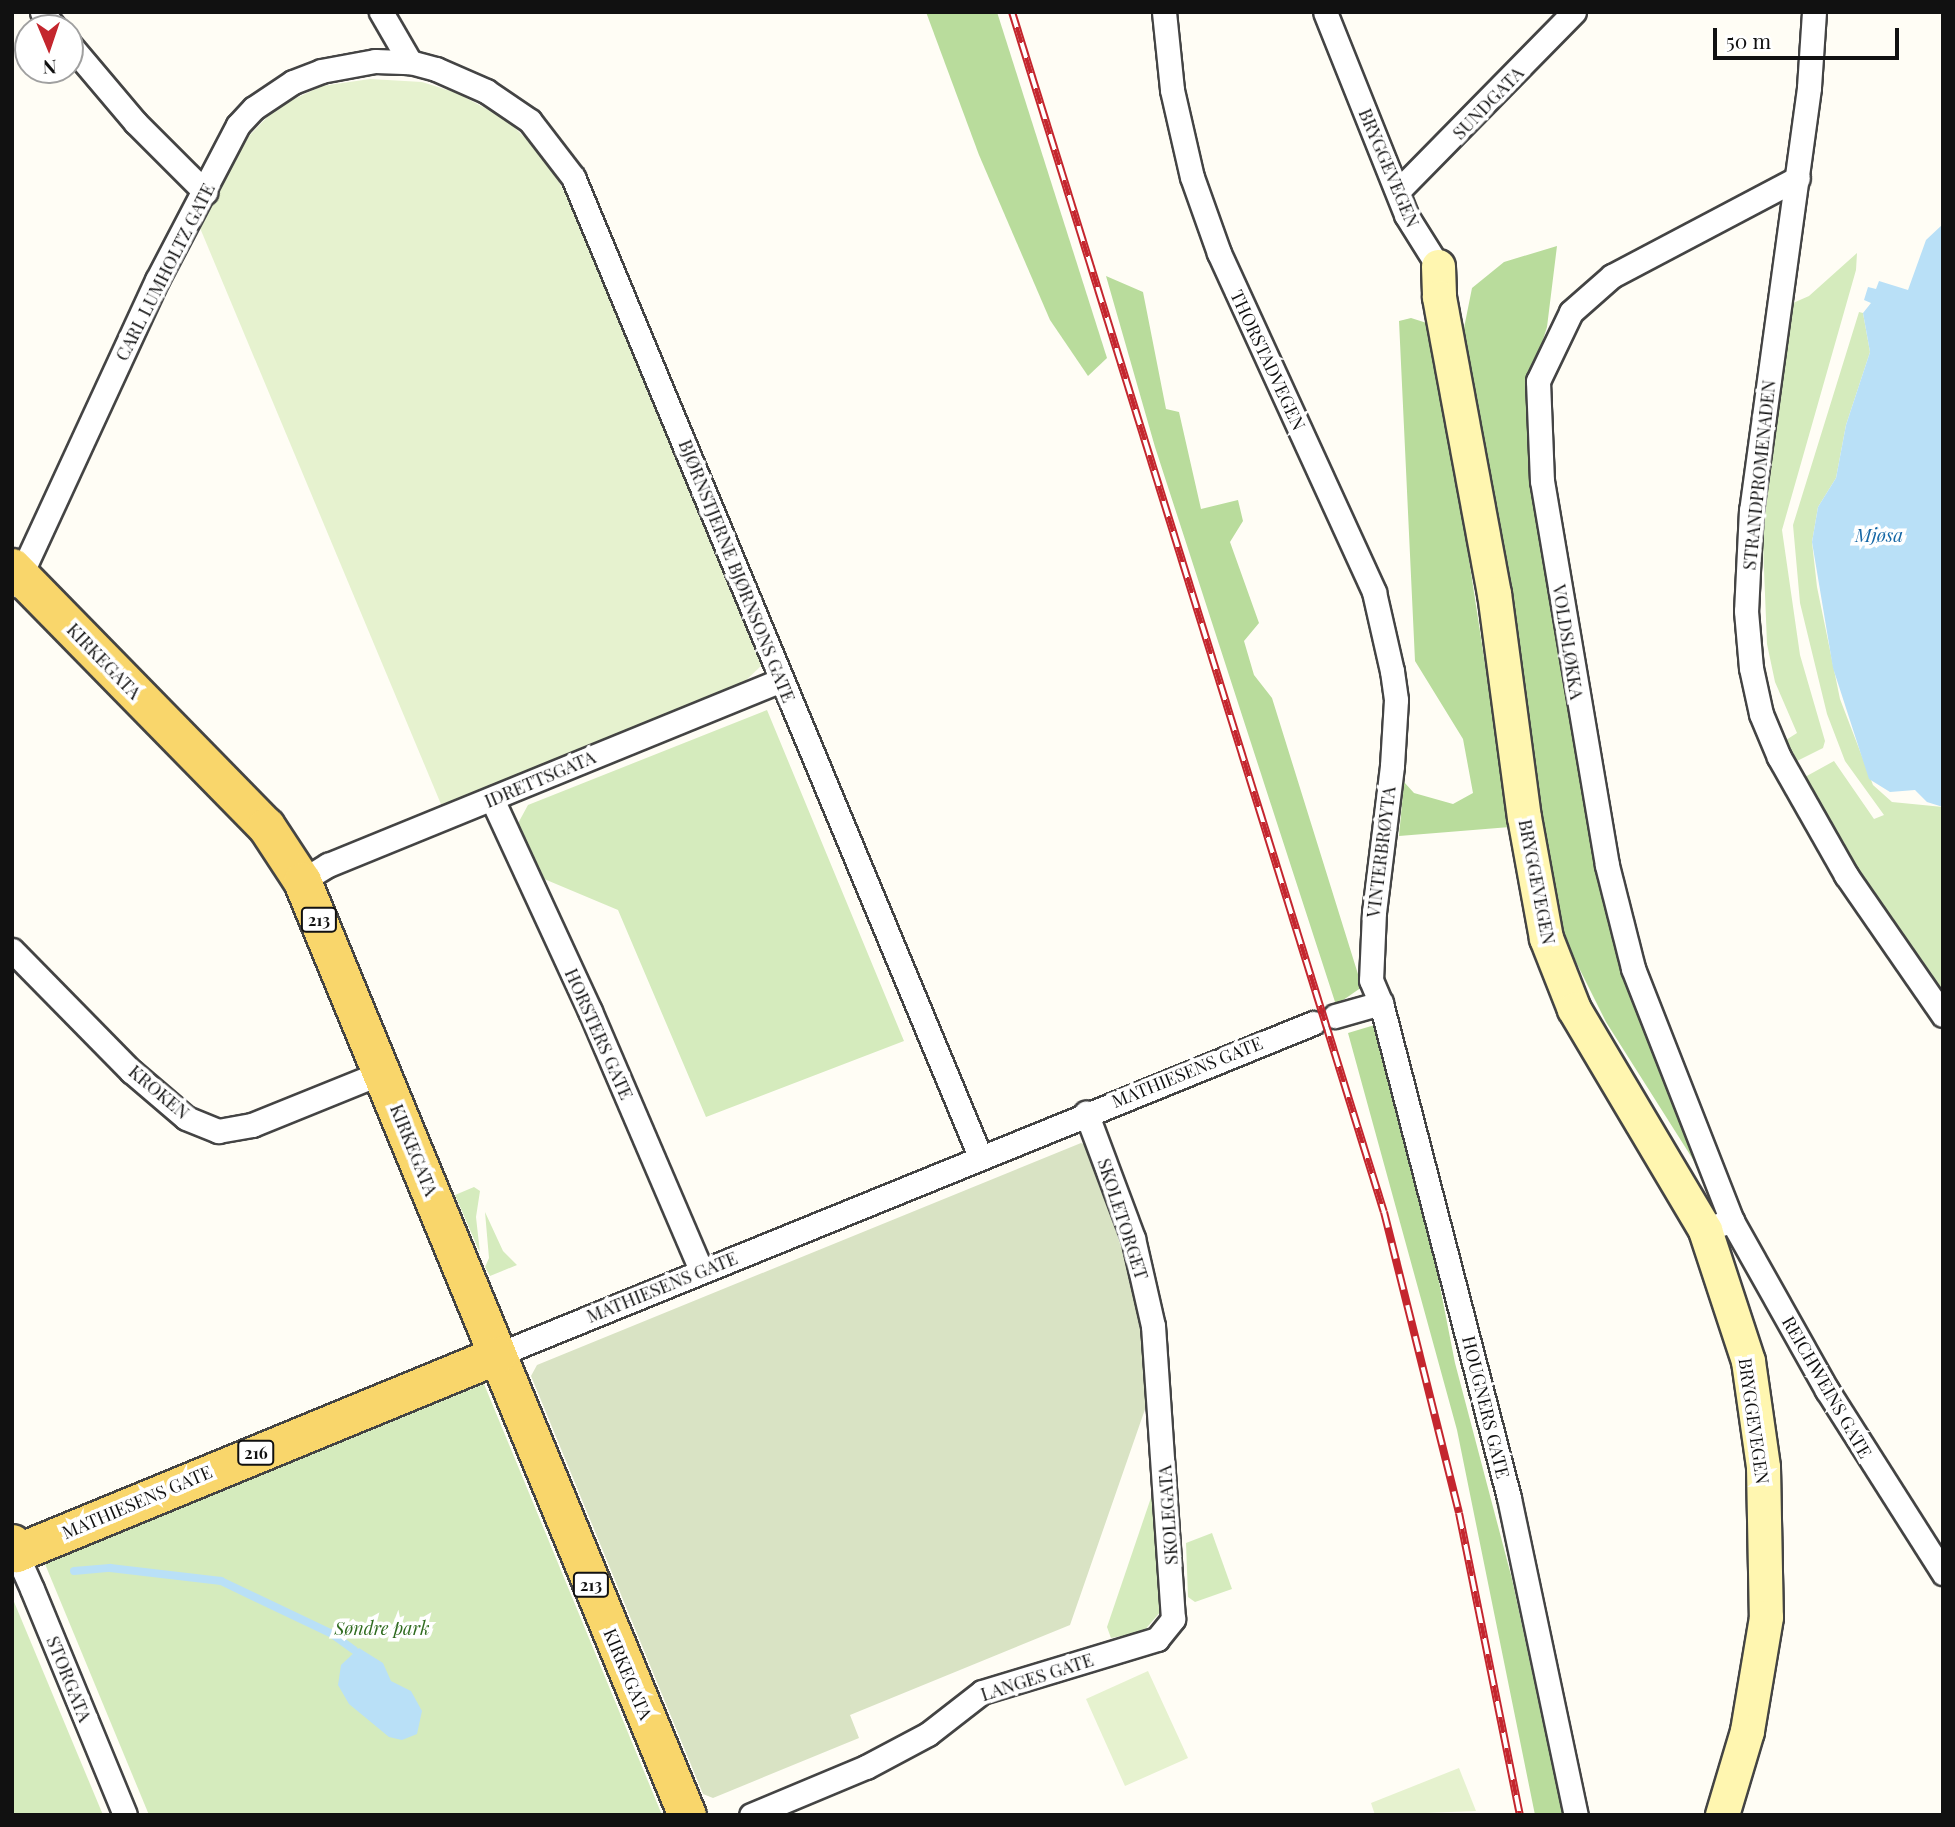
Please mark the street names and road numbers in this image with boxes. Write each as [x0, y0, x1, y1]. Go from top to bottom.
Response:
street label: SUNDGATA [1448, 62, 1528, 144]
street label: BRYGGEVEGEN [1354, 105, 1424, 231]
street label: CARL LUMHOLTZ GATE [111, 180, 219, 364]
street label: THORSTADVEGEN [1226, 287, 1310, 433]
street label: STRANDPROMENADEN [1738, 379, 1780, 571]
street label: BJØRNSTJERNE BJØRNSONS GATE [674, 437, 800, 705]
street label: VOLDSLØKKA [1548, 583, 1588, 701]
street label: KIRKEGATA [63, 619, 145, 703]
street label: IDRETTSGATA [481, 746, 599, 812]
street label: VINTERBRØYTA [1362, 785, 1400, 919]
street label: BRYGGEVEGEN [1514, 818, 1560, 946]
road number: 213 [300, 908, 338, 932]
street label: HORSTERS GATE [560, 965, 638, 1103]
street label: MATHIESENS GATE [1108, 1032, 1266, 1112]
street label: KROKEN [124, 1061, 194, 1123]
street label: KIRKEGATA [386, 1101, 442, 1199]
street label: SKOLETORGET [1093, 1156, 1153, 1282]
street label: MATHIESENS GATE [583, 1247, 741, 1327]
street label: REICHWEINS GATE [1778, 1312, 1876, 1462]
street label: HOUGNERS GATE [1458, 1333, 1514, 1481]
street label: BRYGGEVEGEN [1734, 1357, 1774, 1485]
road number: 216 [237, 1441, 275, 1466]
street label: MATHIESENS GATE [59, 1461, 215, 1543]
street label: SKOLEGATA [1154, 1464, 1182, 1566]
road number: 213 [572, 1572, 610, 1597]
street label: KIRKEGATA [599, 1625, 657, 1723]
street label: STORGATA [42, 1633, 96, 1725]
street label: LANGES GATE [978, 1649, 1096, 1705]

